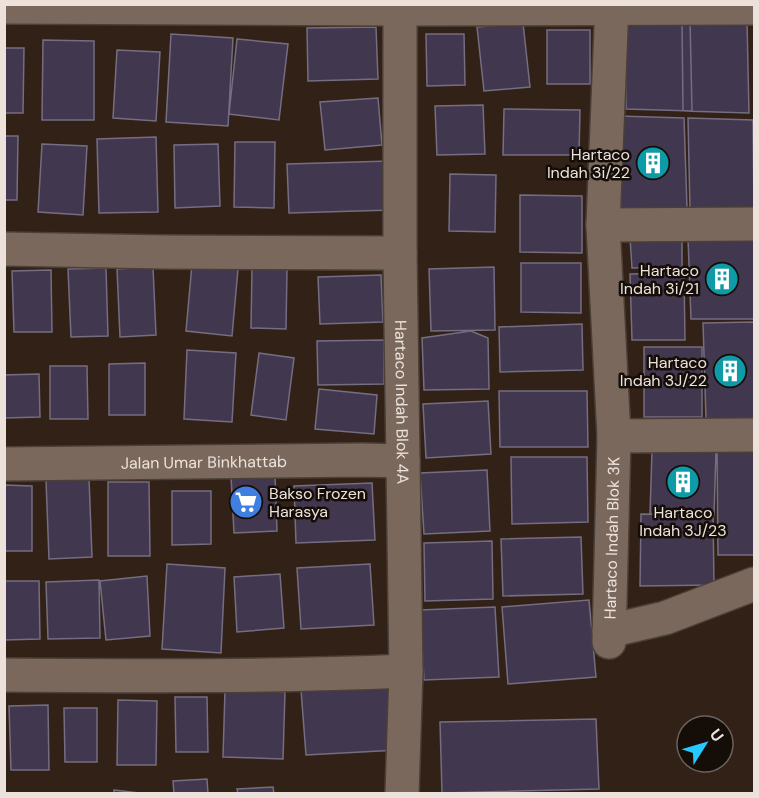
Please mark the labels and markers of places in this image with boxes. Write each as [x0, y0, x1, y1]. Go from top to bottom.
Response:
place label: Hartaco Indah 3i/22 [547, 144, 630, 183]
building icon: Hartaco Indah 3i/22 [635, 145, 671, 181]
place label: Hartaco Indah 3i/21 [620, 260, 699, 299]
building icon: Hartaco Indah 3i/21 [704, 261, 740, 297]
place label: Hartaco Indah 3J/22 [620, 352, 707, 391]
building icon: Hartaco Indah 3J/22 [712, 353, 748, 389]
building icon: Hartaco Indah 3J/23 [665, 464, 701, 500]
place label: Bakso Frozen Harasya [269, 483, 366, 522]
supermarket icon: Bakso Frozen Harasya [228, 484, 264, 520]
place label: Hartaco Indah 3J/23 [639, 502, 727, 541]

